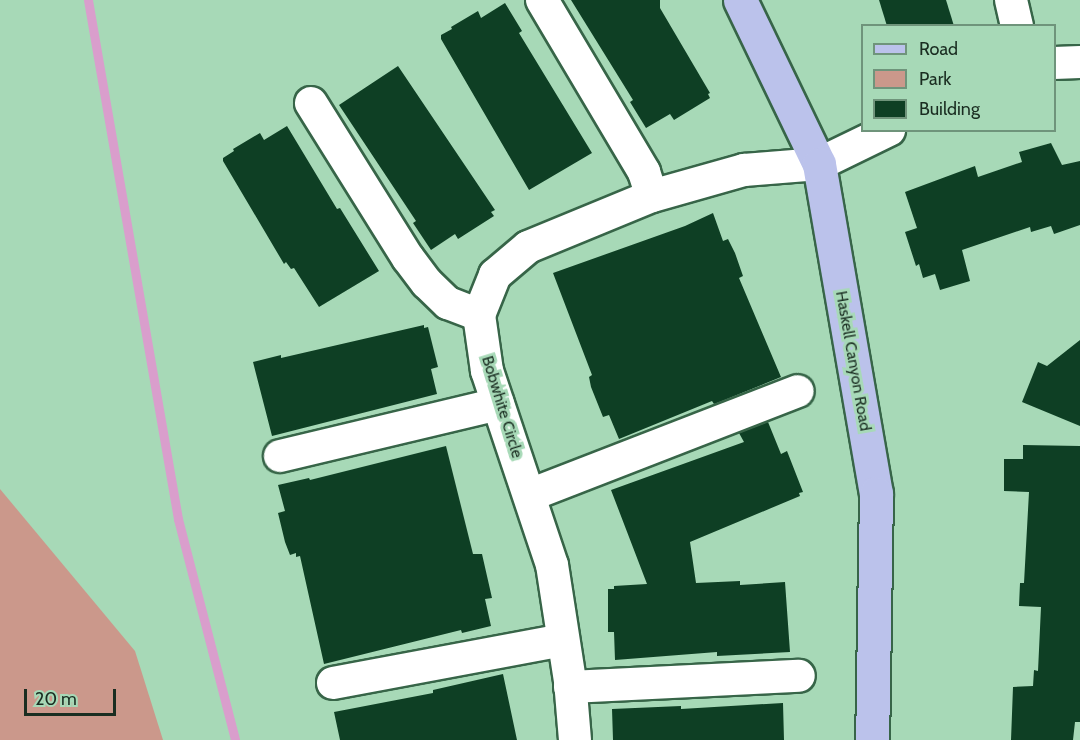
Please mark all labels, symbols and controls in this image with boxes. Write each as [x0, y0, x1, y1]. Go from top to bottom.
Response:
legend [861, 24, 1056, 132]
text: Road [919, 38, 958, 60]
text: Park [919, 68, 951, 90]
text: Building [919, 98, 980, 120]
street label: Haskell Canyon Road [831, 289, 875, 433]
street label: Bobwhite Circle [477, 354, 527, 460]
scale bar [27, 677, 118, 715]
text: 20 m [35, 688, 77, 710]

